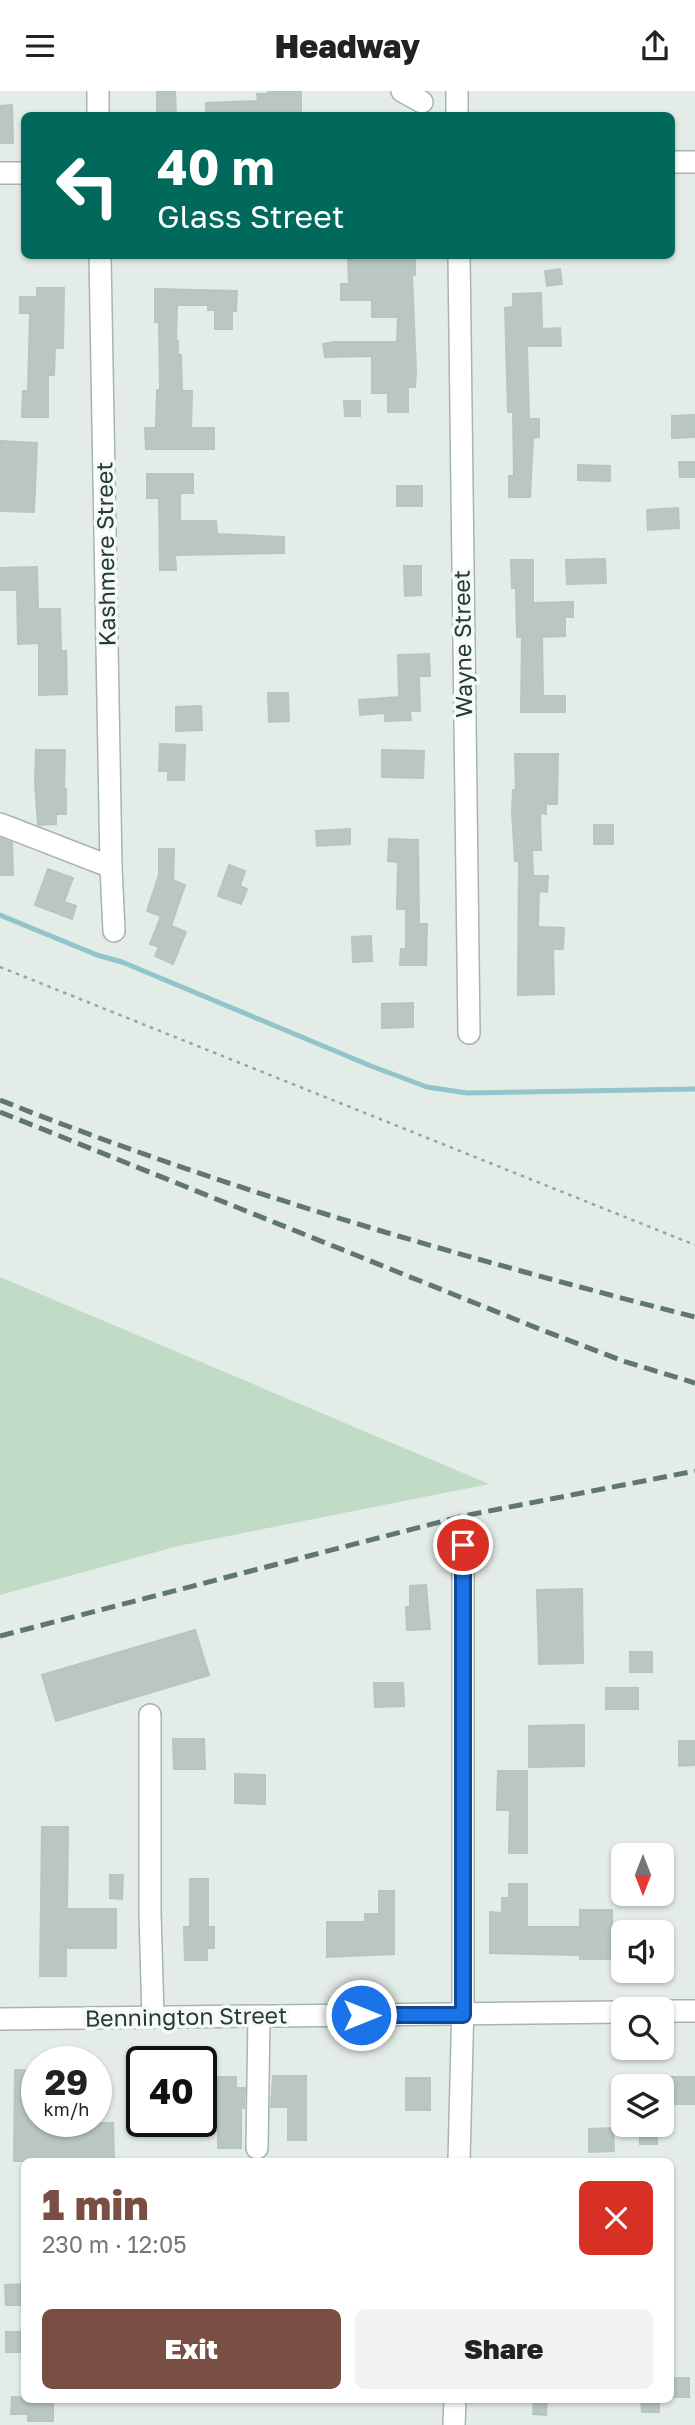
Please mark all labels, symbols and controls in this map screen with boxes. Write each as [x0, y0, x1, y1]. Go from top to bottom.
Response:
icon: menu [21, 27, 59, 65]
text: Headway [275, 27, 420, 65]
icon: share [636, 27, 674, 65]
text: 40 m [157, 137, 275, 196]
icon: left [42, 140, 133, 231]
text: Glass Street [157, 197, 345, 235]
street label: Kashmere Street [89, 461, 121, 647]
street label: Wayne Street [447, 570, 477, 718]
pin [433, 1515, 493, 1575]
icon: arrive [444, 1526, 482, 1564]
north arrow [611, 1843, 674, 1906]
map controls [611, 1843, 674, 2137]
button: sound [611, 1920, 674, 1983]
position arrow [324, 1978, 398, 2052]
button: search [611, 1997, 674, 2060]
street label: Bennington Street [85, 2000, 287, 2032]
speed limit sign: 40 [126, 2046, 217, 2137]
text: 29 [45, 2061, 88, 2103]
button: layers [611, 2074, 674, 2137]
text: km/h [44, 2098, 89, 2120]
text: 1 min [42, 2179, 149, 2229]
button: close [579, 2181, 653, 2255]
text: 230 m · 12:05 [42, 2230, 187, 2258]
button: Exit [42, 2309, 341, 2389]
button: Share [355, 2309, 653, 2389]

